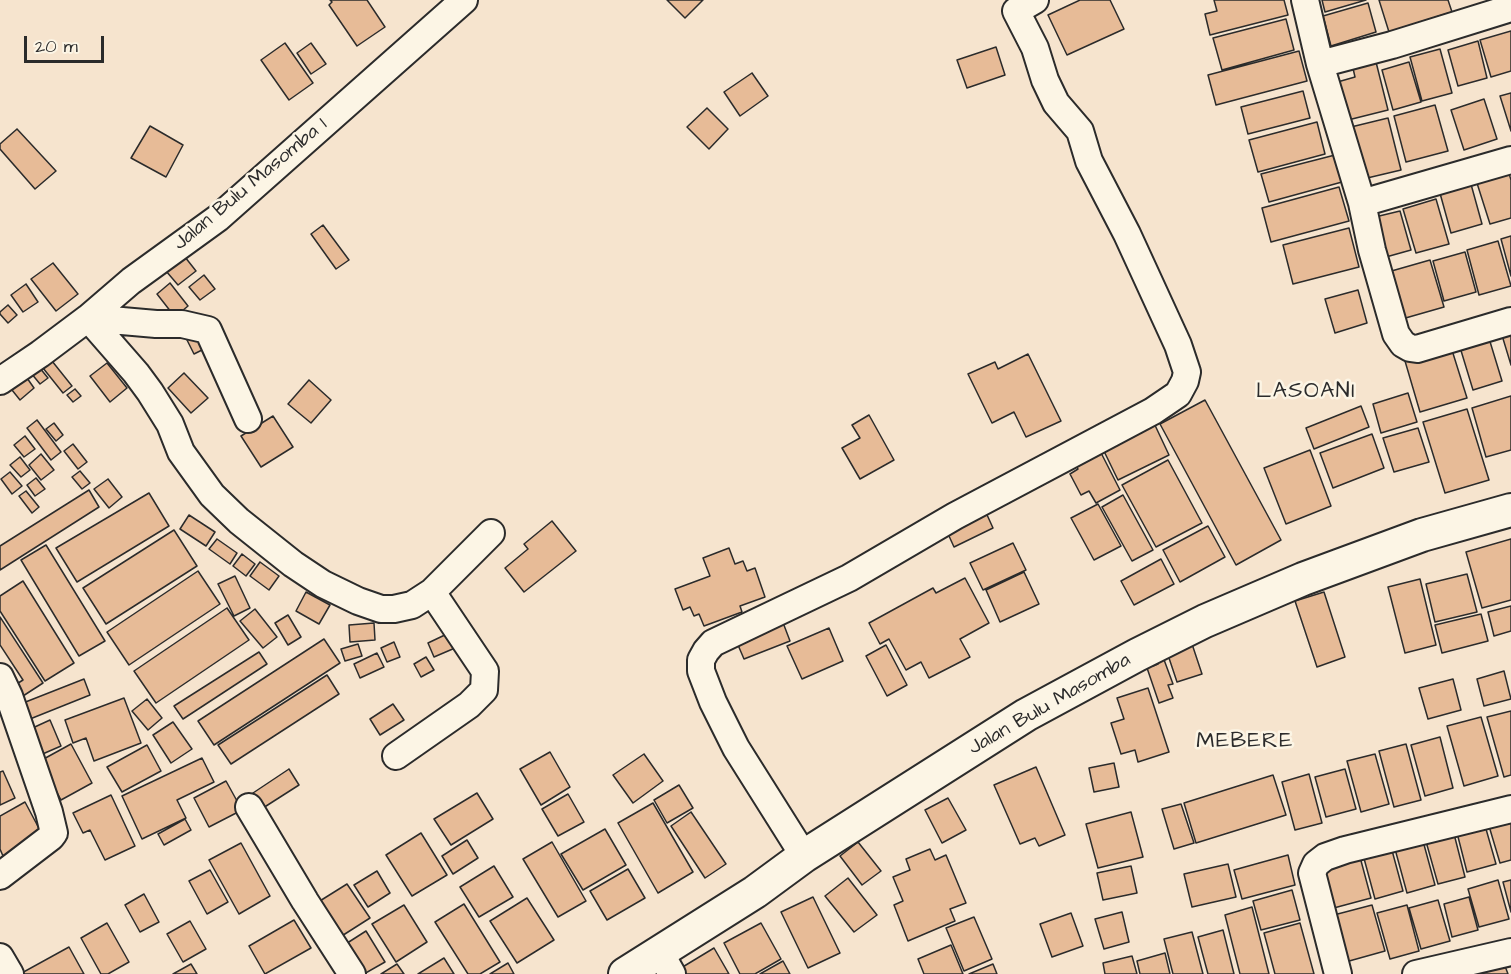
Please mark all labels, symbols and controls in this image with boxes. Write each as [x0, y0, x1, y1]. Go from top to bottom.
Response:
scale bar [27, 24, 106, 62]
text: 20 m [35, 34, 78, 59]
street label: Jalan Bulu Masomba 1 [169, 114, 333, 256]
district label: LASOANI [1256, 379, 1356, 405]
street label: Jalan Bulu Masomba [965, 649, 1135, 761]
district label: MEBERE [1196, 729, 1294, 755]

